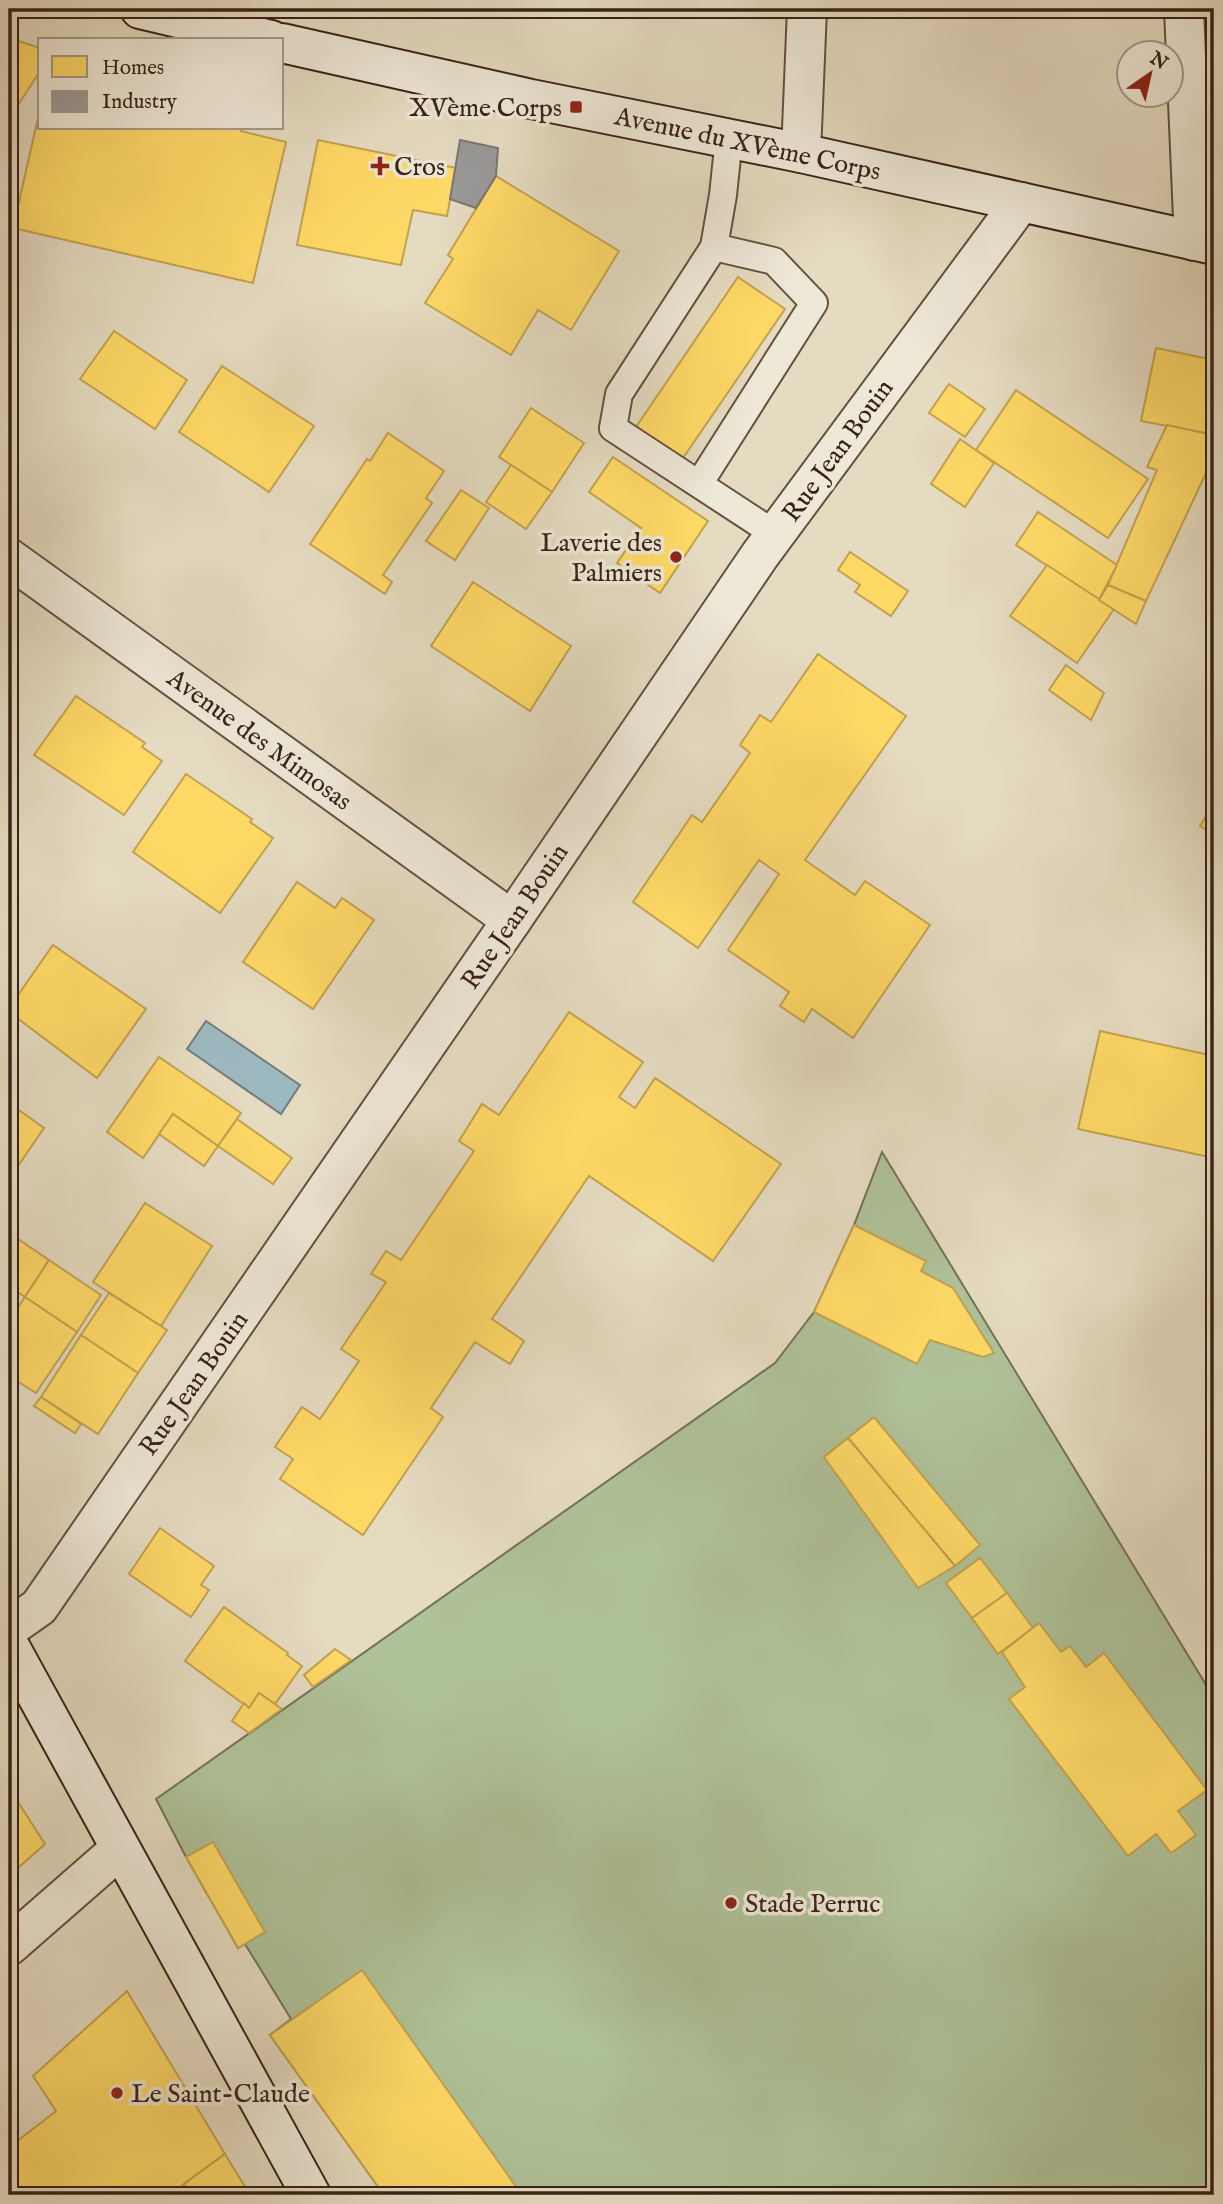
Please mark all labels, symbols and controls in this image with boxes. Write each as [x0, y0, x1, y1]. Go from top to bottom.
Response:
legend [38, 38, 284, 130]
north arrow [1114, 38, 1184, 108]
text: N [1144, 46, 1172, 76]
text: Homes [102, 55, 164, 82]
text: Industry [102, 89, 178, 116]
place label: XVème Corps [409, 92, 562, 125]
marker: XVème Corps [568, 99, 584, 115]
street label: Avenue du XVème Corps [611, 100, 884, 189]
place label: Cros [394, 151, 445, 184]
marker: Cros [372, 158, 388, 174]
street label: Rue Jean Bouin [775, 373, 901, 529]
place label: Laverie des Palmiers [540, 527, 662, 590]
marker: Laverie des Palmiers [668, 549, 684, 565]
street label: Avenue des Mimosas [159, 661, 358, 818]
street label: Rue Jean Bouin [454, 838, 576, 996]
street label: Rue Jean Bouin [132, 1305, 256, 1462]
place label: Stade Perruc [745, 1888, 880, 1921]
marker: Stade Perruc [723, 1895, 739, 1911]
place label: Le Saint-Claude [131, 2078, 310, 2111]
marker: Le Saint-Claude [109, 2085, 125, 2101]

